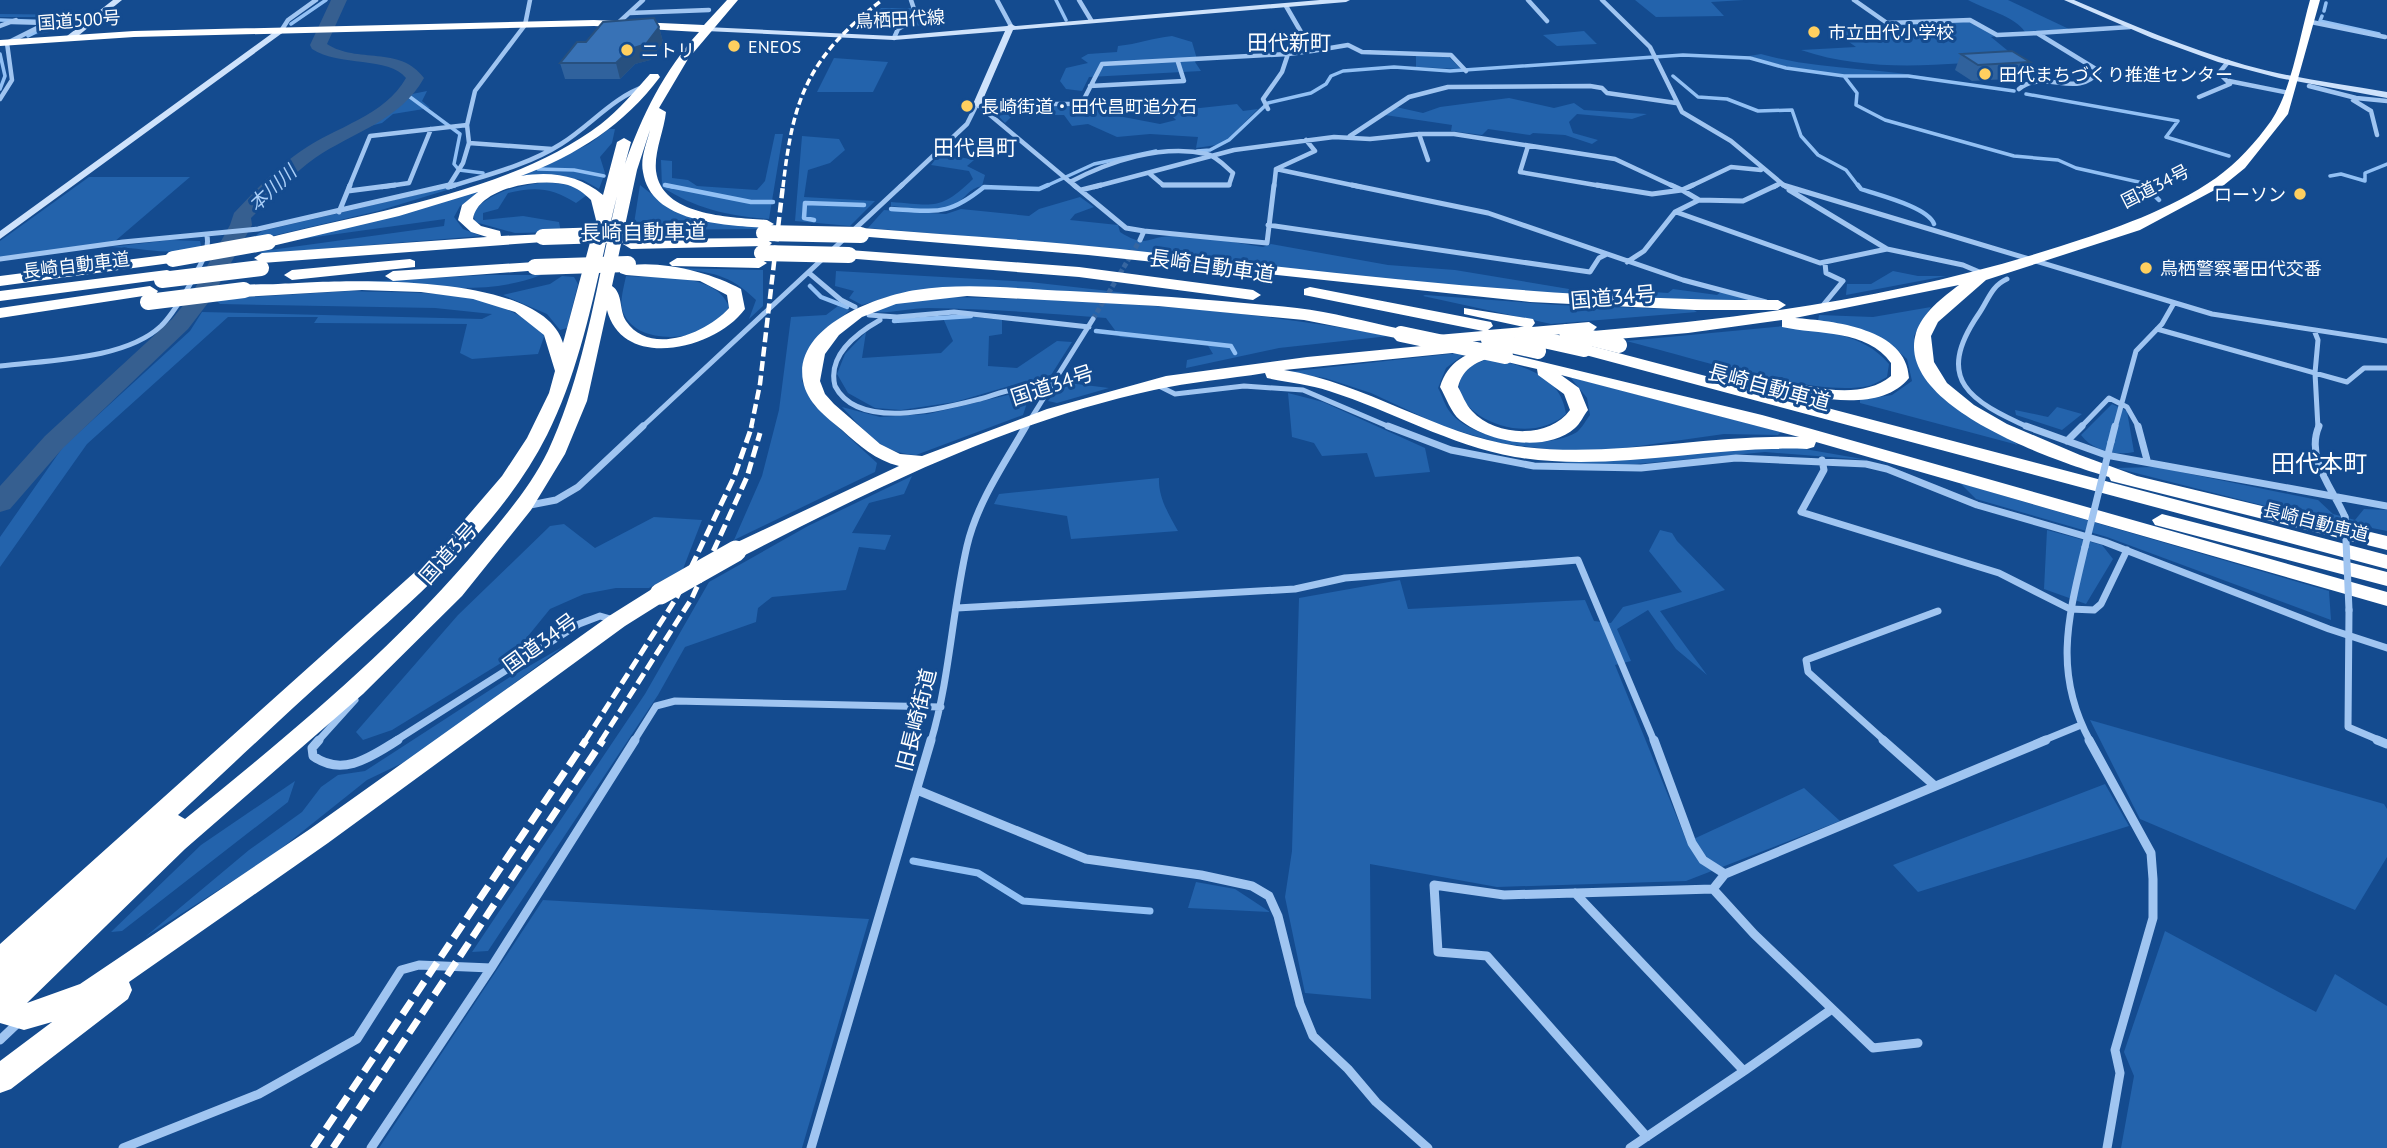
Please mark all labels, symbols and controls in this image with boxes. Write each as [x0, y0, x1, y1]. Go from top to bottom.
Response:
street label: 鳥栖田代線 [854, 5, 946, 33]
street label: 国道500号 [37, 6, 121, 34]
place label: 市立田代小学校 [1828, 21, 1954, 44]
marker: 市立田代小学校 [1806, 24, 1822, 40]
district label: 田代新町 [1247, 29, 1331, 56]
place label: ENEOS [748, 35, 801, 58]
marker: ENEOS [726, 38, 742, 54]
place label: ニトリ [641, 39, 695, 62]
marker: ニトリ [619, 42, 635, 58]
place label: 田代まちづくり推進センター [1999, 63, 2233, 86]
marker: 田代まちづくり推進センター [1977, 66, 1993, 82]
place label: 長崎街道・田代昌町追分石 [981, 95, 1197, 118]
marker: 長崎街道・田代昌町追分石 [959, 98, 975, 114]
district label: 田代昌町 [933, 134, 1017, 161]
water label: 本川川 [243, 158, 302, 216]
street label: 国道34号 [2117, 159, 2193, 213]
place label: ローソン [2214, 183, 2286, 206]
marker: ローソン [2292, 186, 2308, 202]
street label: 長崎自動車道 [580, 217, 706, 247]
street label: 長崎自動車道 [1148, 244, 1276, 288]
street label: 長崎自動車道 [21, 247, 131, 283]
place label: 鳥栖警察署田代交番 [2160, 257, 2322, 280]
marker: 鳥栖警察署田代交番 [2138, 260, 2154, 276]
street label: 国道34号 [1569, 280, 1657, 314]
street label: 長崎自動車道 [1705, 358, 1833, 416]
street label: 国道34号 [1007, 359, 1097, 411]
district label: 田代本町 [2271, 448, 2367, 479]
street label: 長崎自動車道 [2261, 498, 2371, 546]
street label: 国道3号 [413, 516, 483, 590]
street label: 国道34号 [497, 607, 583, 679]
street label: 旧長崎街道 [890, 666, 942, 774]

